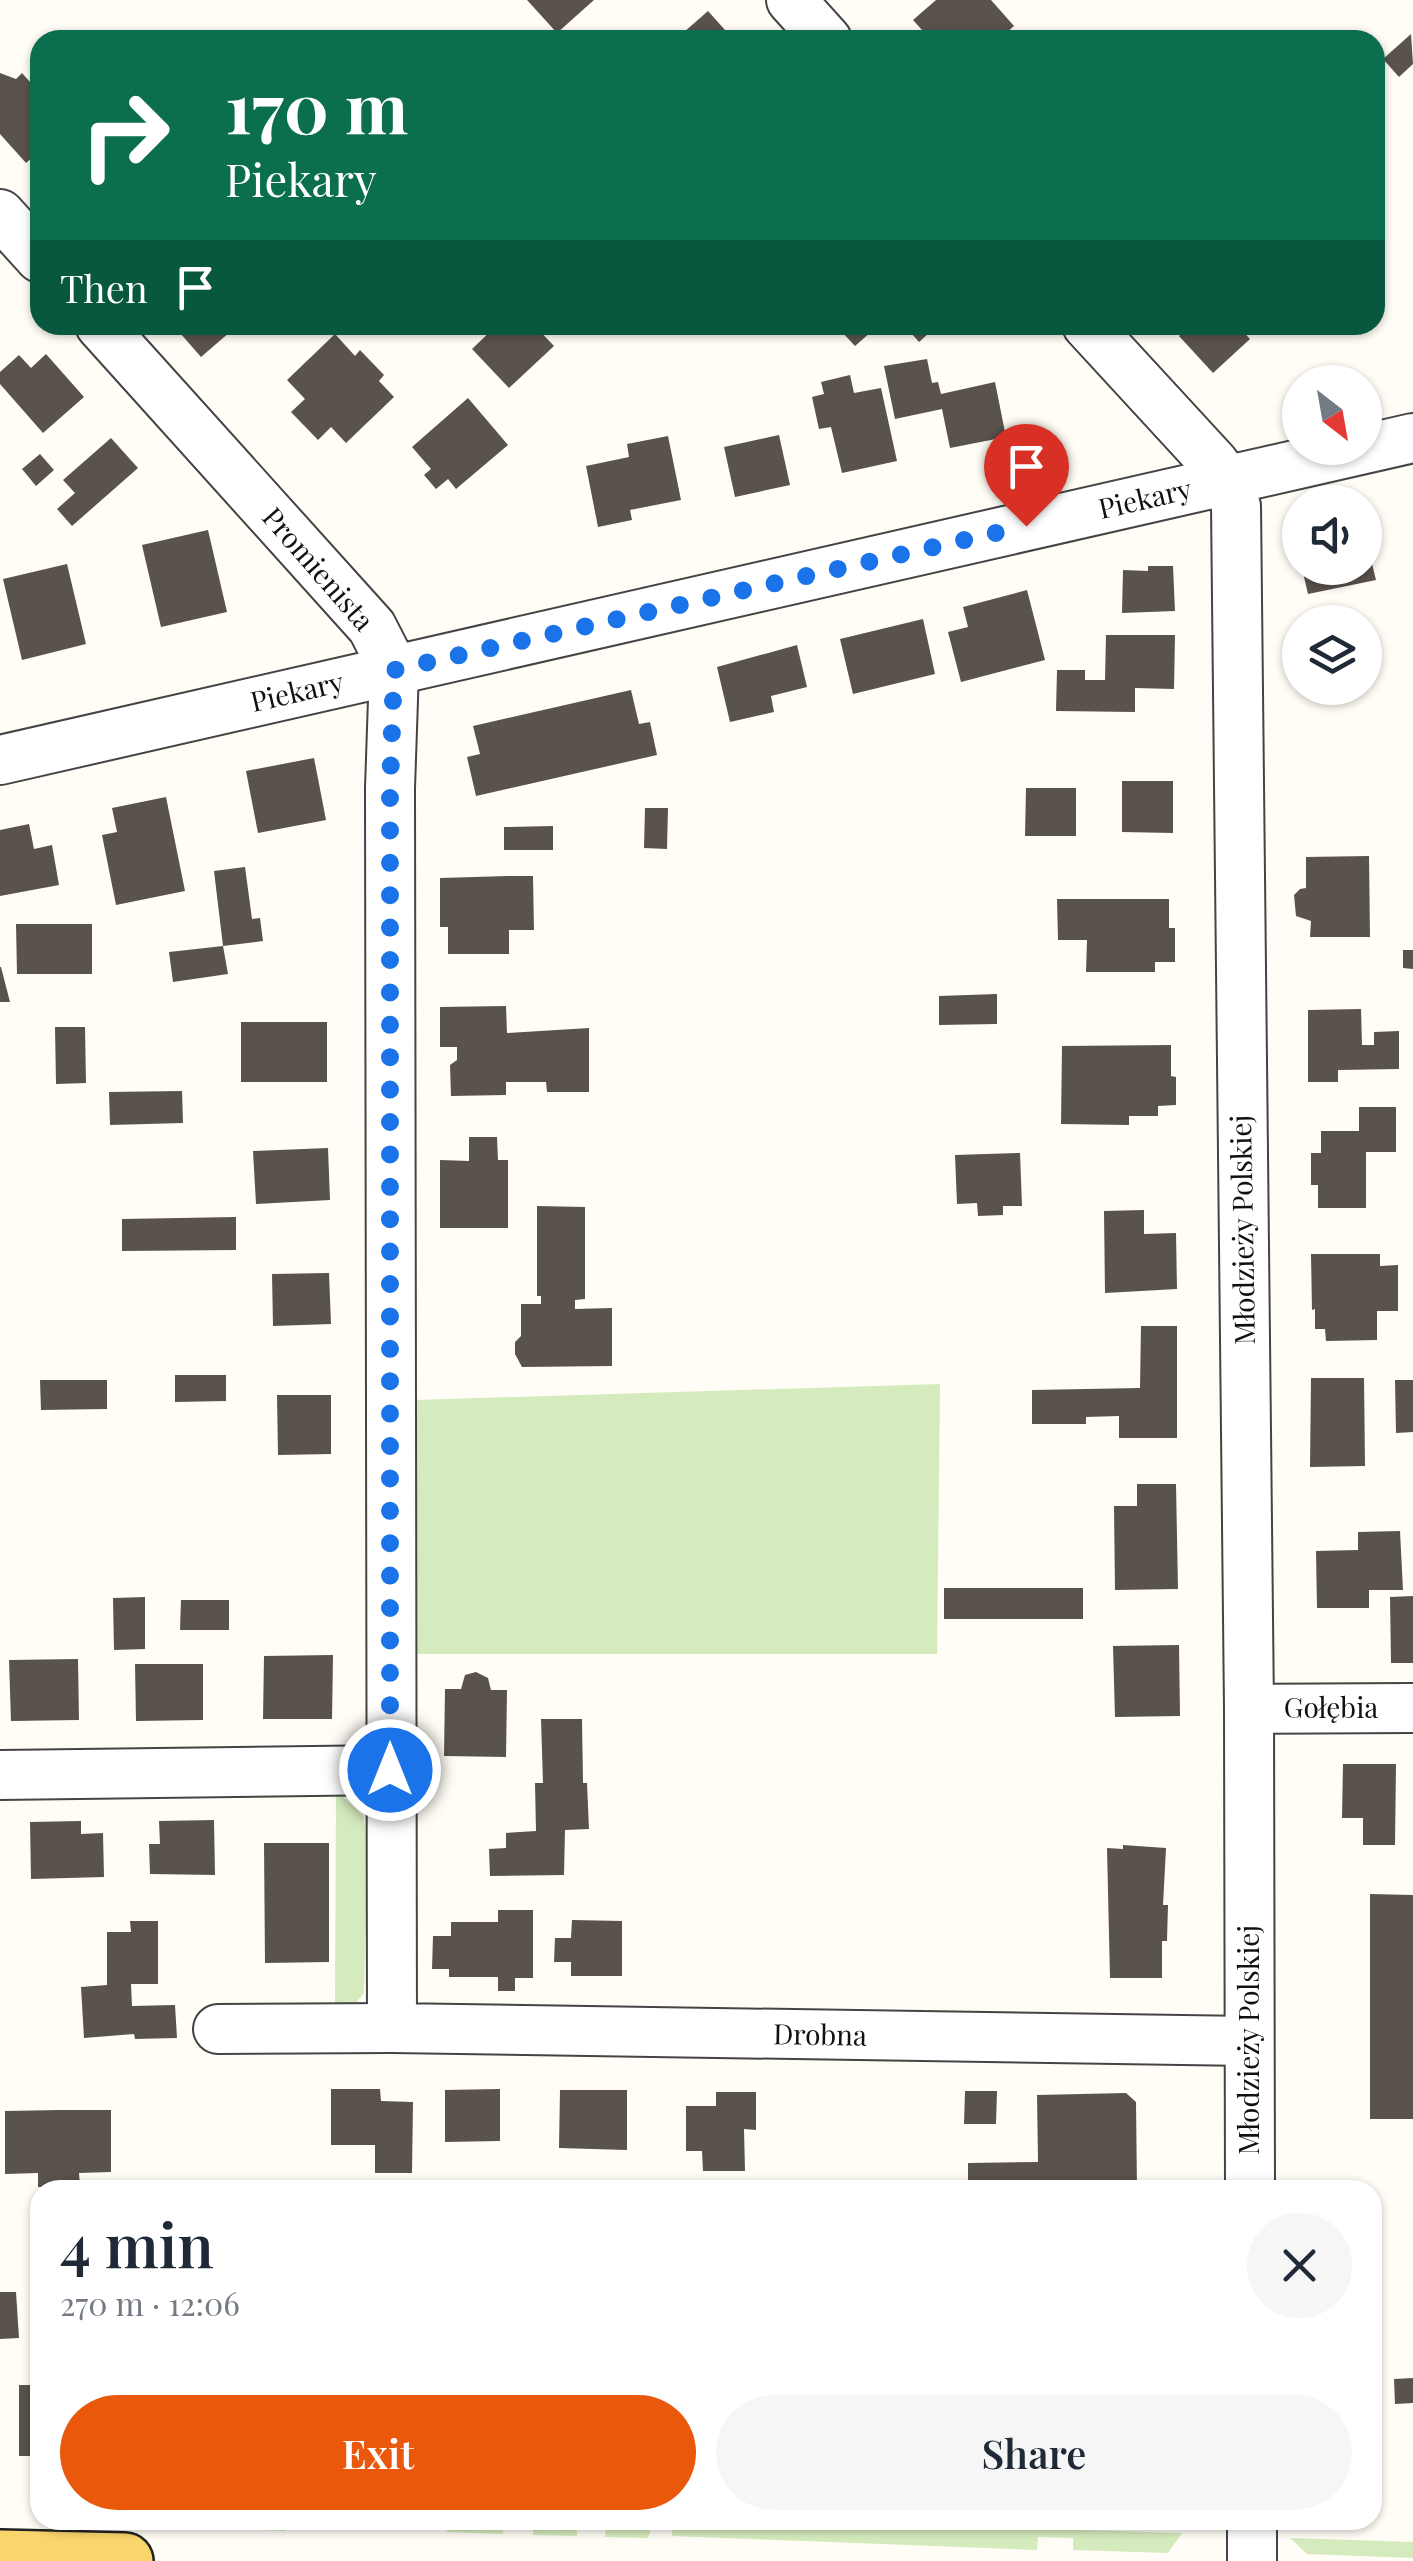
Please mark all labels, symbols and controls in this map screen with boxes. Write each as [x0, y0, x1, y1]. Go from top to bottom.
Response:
text: 170 m [225, 58, 408, 152]
icon: right [60, 70, 190, 200]
text: Piekary [225, 148, 377, 208]
icon: arrive [168, 260, 223, 315]
text: Then [60, 262, 148, 313]
north arrow [1282, 365, 1382, 465]
map controls [1282, 365, 1382, 705]
pin [984, 424, 1069, 527]
icon: arrive [999, 439, 1054, 494]
street label: Piekary [1095, 469, 1195, 526]
button: sound [1282, 485, 1382, 585]
street label: Promienista [255, 498, 383, 638]
button: layers [1282, 605, 1382, 705]
street label: Piekary [247, 662, 347, 719]
street label: Młodzieży Polskiej [1221, 1115, 1262, 1345]
street label: Gołębia [1284, 1688, 1378, 1725]
position arrow [338, 1718, 442, 1822]
street label: Młodzieży Polskiej [1229, 1925, 1266, 2155]
street label: Drobna [773, 2014, 867, 2053]
text: 4 min [60, 2203, 214, 2283]
button: close [1247, 2213, 1352, 2318]
text: 270 m · 12:06 [60, 2281, 240, 2324]
button: Exit [60, 2395, 696, 2510]
button: Share [716, 2395, 1352, 2510]

